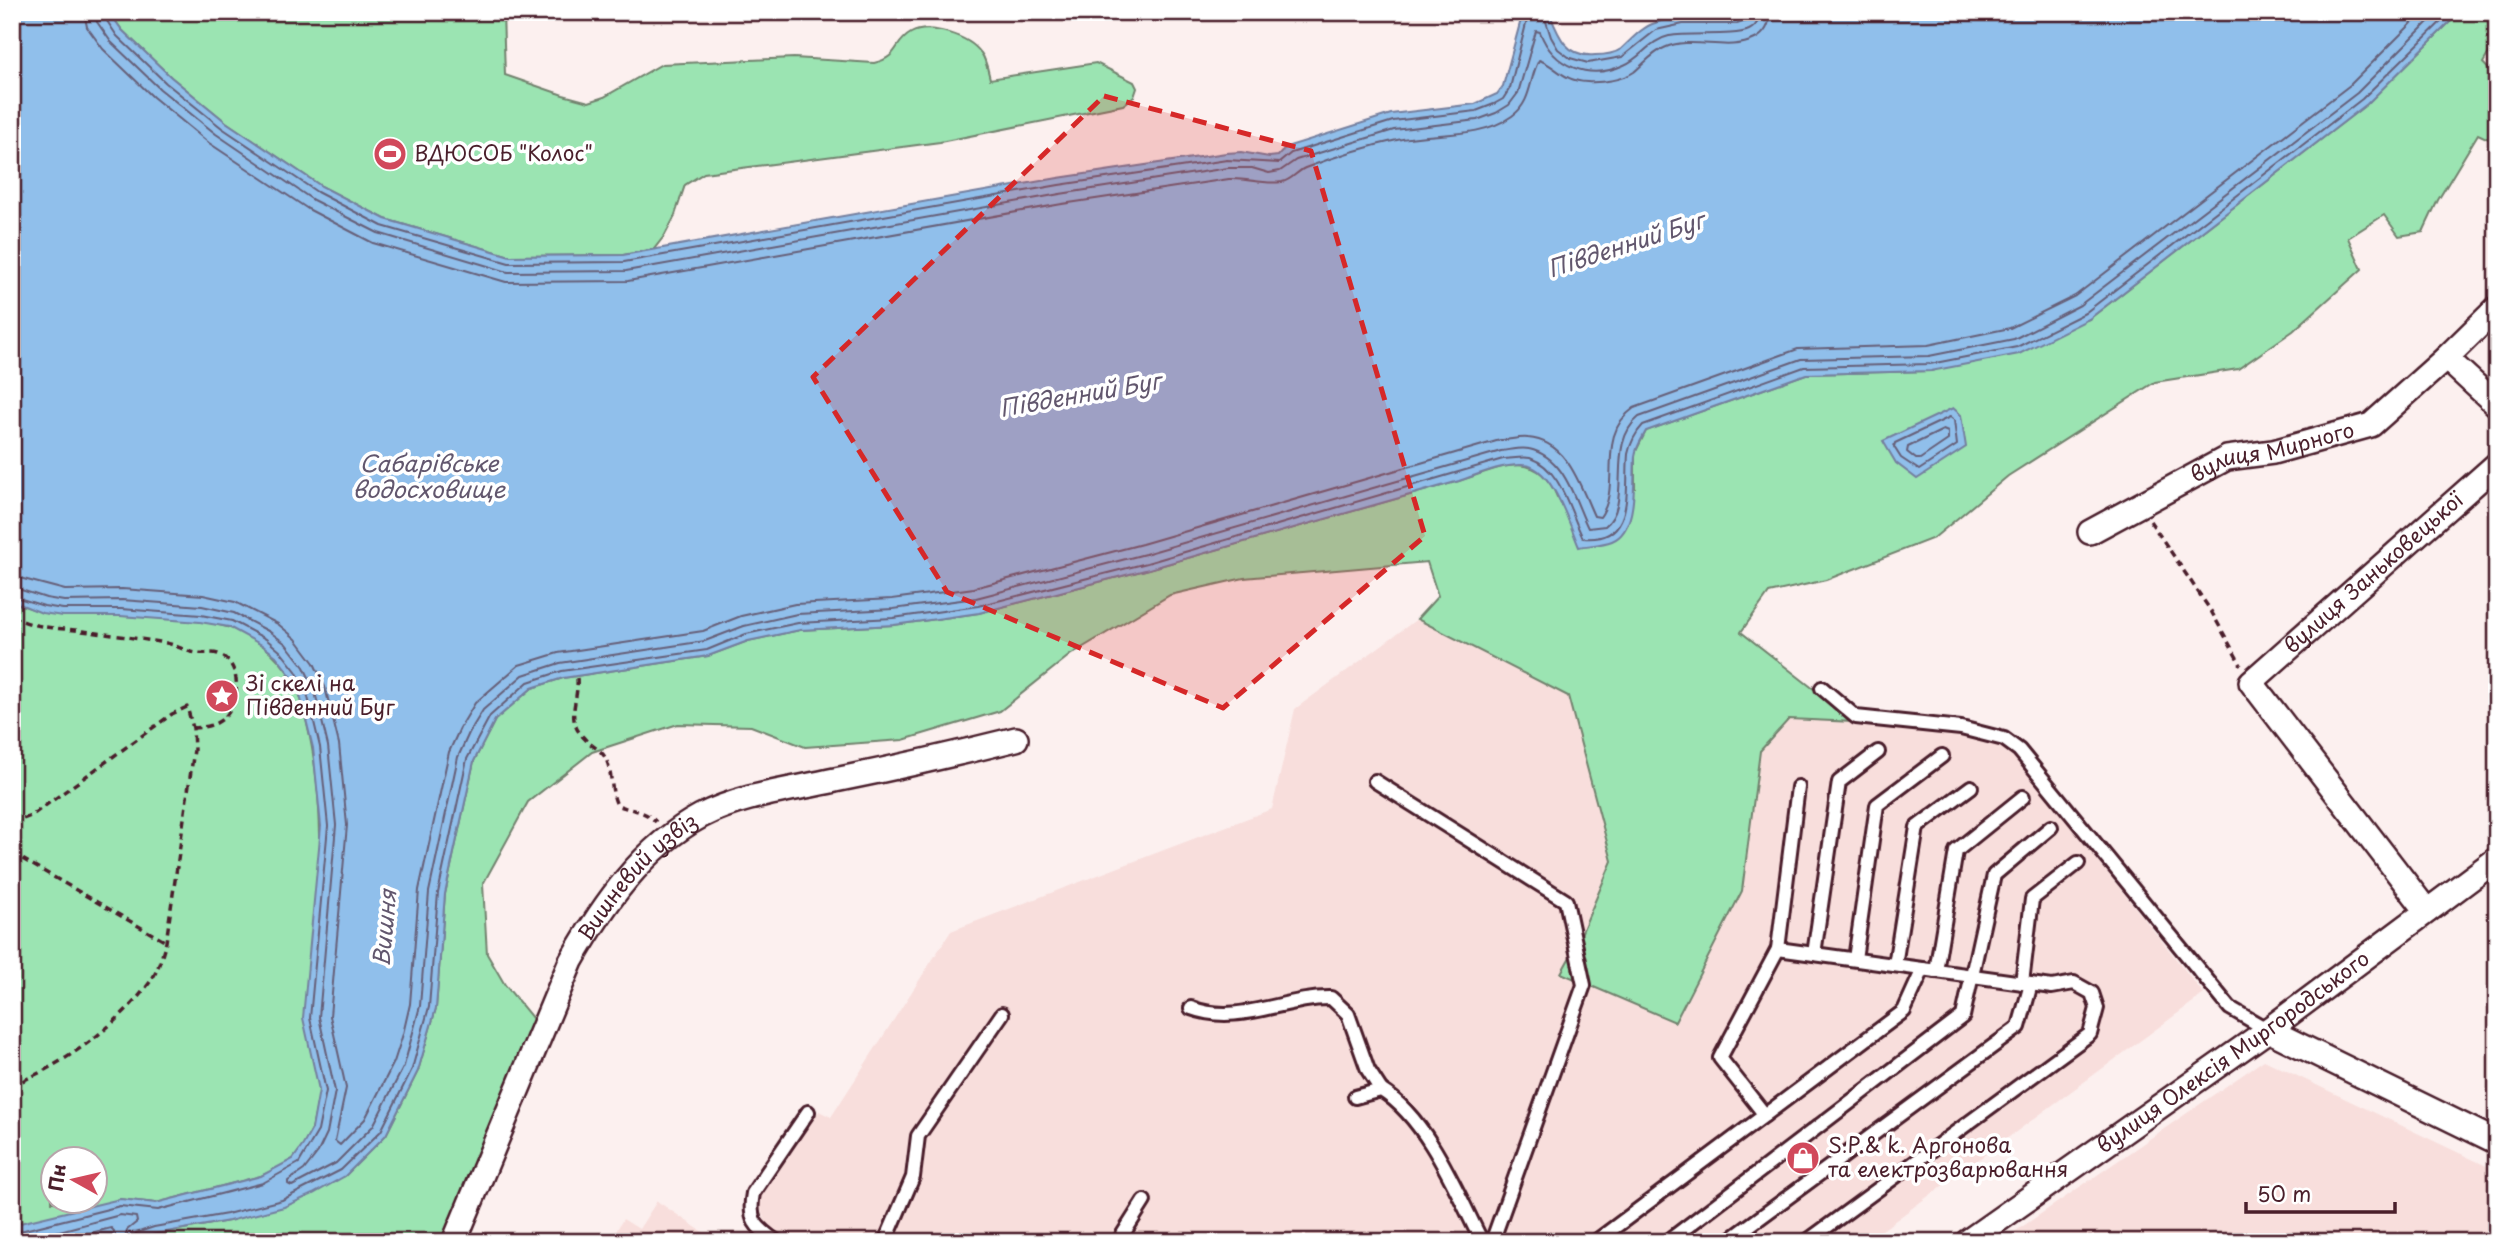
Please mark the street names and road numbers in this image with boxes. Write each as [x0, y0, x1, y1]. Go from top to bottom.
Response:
street label: вулиця Мирного [2184, 412, 2358, 489]
street label: вулиця Заньковецької [2276, 483, 2470, 660]
street label: Вишневий узвіз [569, 804, 703, 946]
street label: вулиця Олексія Миргородського [2089, 942, 2375, 1160]

